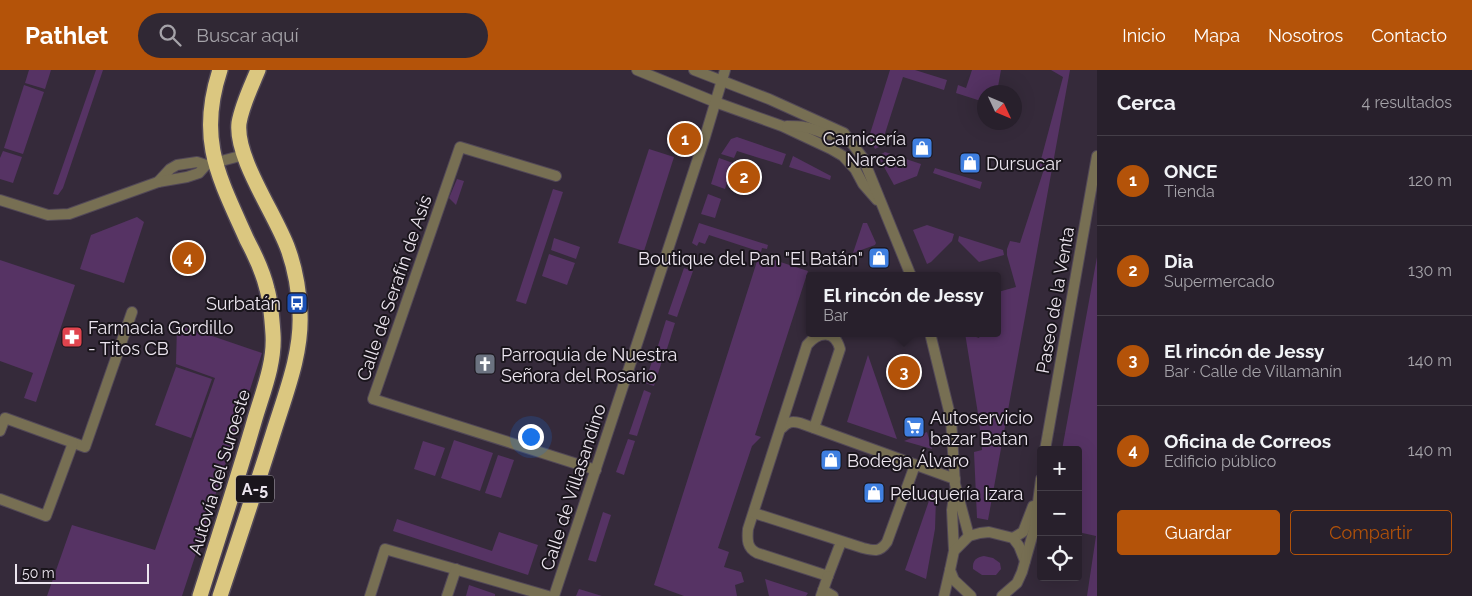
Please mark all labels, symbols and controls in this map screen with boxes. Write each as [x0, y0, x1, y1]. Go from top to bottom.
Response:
search box [138, 13, 488, 58]
text: Pathlet [25, 21, 108, 50]
icon: search [156, 21, 184, 49]
text: Buscar aquí [196, 24, 299, 46]
text: Inicio [1122, 25, 1166, 46]
text: Mapa [1194, 25, 1240, 46]
text: Nosotros [1268, 25, 1343, 46]
text: Contacto [1371, 25, 1447, 46]
north arrow [977, 85, 1022, 130]
text: Cerca [1117, 90, 1176, 115]
text: 4 resultados [1362, 93, 1452, 112]
pin: 1 [669, 120, 701, 158]
place label: Carnicería Narcea [823, 128, 906, 170]
shop icon: Carnicería Narcea [910, 136, 934, 160]
shop icon: Dursucar [958, 151, 982, 175]
place label: Dursucar [986, 153, 1062, 174]
pin: 2 [728, 158, 760, 196]
text: ONCE [1164, 160, 1217, 182]
text: 1 [1129, 171, 1137, 190]
text: 120 m [1408, 171, 1452, 190]
text: Tienda [1164, 182, 1215, 201]
street label: Calle de Serafín de Asís [352, 192, 436, 384]
street label: Paseo de la Venta [1032, 225, 1078, 375]
pin: 4 [172, 239, 204, 277]
shop icon: Boutique del Pan "El Batán" [867, 246, 891, 270]
place label: Boutique del Pan "El Batán" [638, 248, 863, 269]
text: Dia [1164, 250, 1193, 272]
text: 2 [1128, 261, 1138, 280]
text: 130 m [1408, 261, 1452, 280]
popup [806, 272, 1001, 337]
text: Supermercado [1164, 272, 1275, 291]
text: El rincón de Jessy [823, 284, 984, 306]
bus stop icon: Surbatán [285, 291, 309, 315]
place label: Surbatán [206, 293, 281, 314]
text: Bar [823, 306, 848, 325]
place label: Farmacia Gordillo - Titos CB [88, 317, 234, 359]
pharmacy icon: Farmacia Gordillo - Titos CB [60, 325, 84, 349]
text: El rincón de Jessy [1164, 340, 1325, 362]
place label: Parroquia de Nuestra Señora del Rosario [501, 344, 677, 386]
text: 3 [1129, 351, 1137, 370]
text: 140 m [1408, 351, 1452, 370]
church icon: Parroquia de Nuestra Señora del Rosario [473, 352, 497, 376]
pin: 3 [888, 353, 920, 391]
text: Bar · Calle de Villamanín [1164, 362, 1342, 381]
street label: Autovía del Suroeste [184, 386, 254, 557]
street label: Calle de Villasandino [536, 401, 610, 573]
place label: Autoservicio bazar Batan [930, 407, 1033, 449]
supermarket icon: Autoservicio bazar Batan [902, 415, 926, 439]
your location [518, 424, 544, 450]
text: Oficina de Correos [1164, 430, 1331, 452]
text: 4 [1128, 441, 1138, 460]
text: 140 m [1408, 441, 1452, 460]
map controls [1037, 446, 1082, 581]
button: + [1037, 446, 1082, 491]
shop icon: Bodega Álvaro [819, 448, 843, 472]
place label: Bodega Álvaro [847, 449, 969, 471]
text: Edificio público [1164, 452, 1276, 471]
road number: A-5 [236, 476, 274, 502]
shop icon: Peluquería Izara [862, 481, 886, 505]
place label: Peluquería Izara [890, 483, 1023, 504]
button: − [1037, 491, 1082, 536]
button: Guardar [1117, 510, 1280, 555]
button: Compartir [1290, 510, 1452, 555]
button: locate [1037, 536, 1082, 581]
scale bar [15, 561, 149, 584]
text: 50 m [22, 565, 55, 581]

